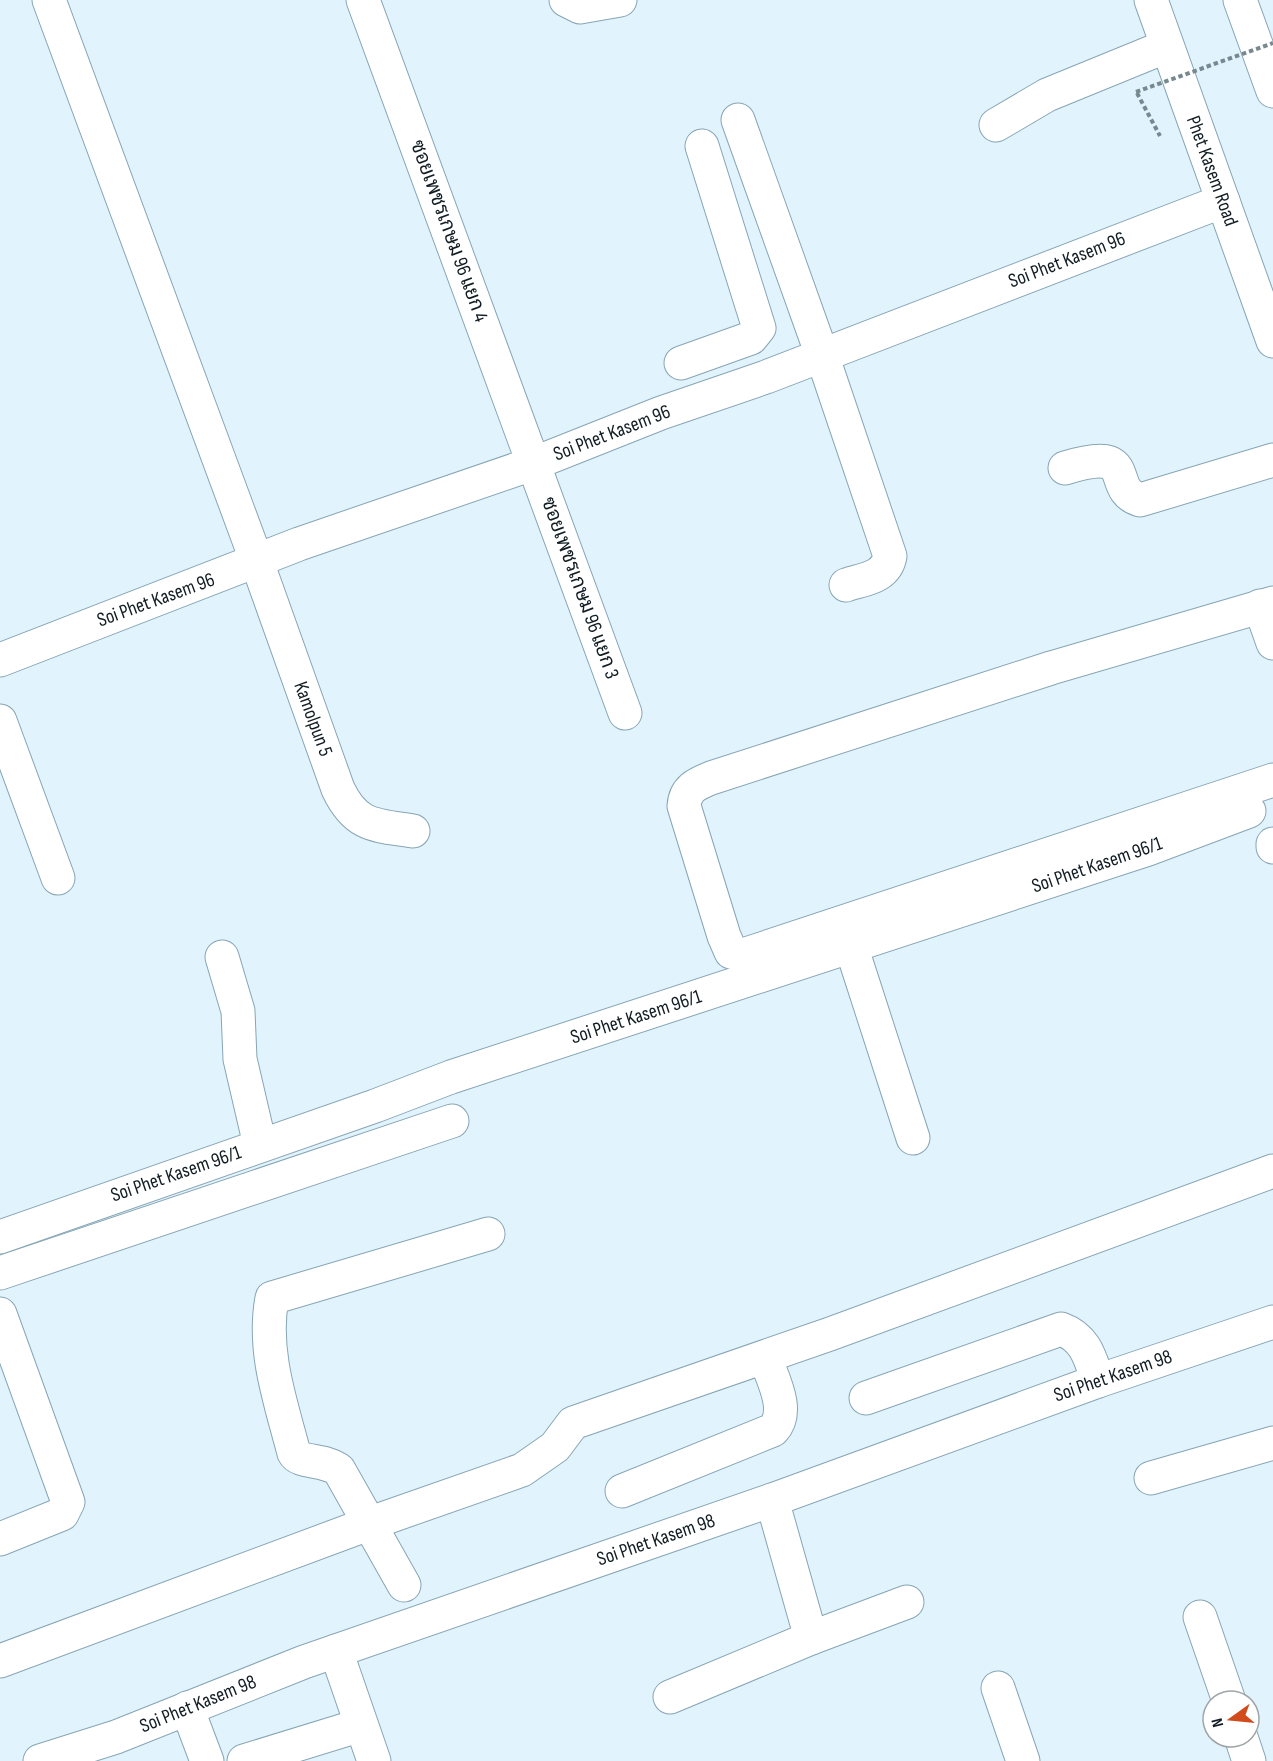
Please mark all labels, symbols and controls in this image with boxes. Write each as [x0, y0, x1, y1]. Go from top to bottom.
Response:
street label: Phet Kasem Road [1181, 113, 1243, 229]
street label: ซอยเพชรเกษม 96 แยก 4 [405, 137, 493, 325]
street label: Soi Phet Kasem 96 [1005, 227, 1129, 293]
street label: Soi Phet Kasem 96 [550, 400, 674, 466]
street label: ซอยเพชรเกษม 96 แยก 3 [536, 494, 624, 682]
street label: Soi Phet Kasem 96 [94, 568, 218, 632]
street label: Kamolpun 5 [288, 678, 338, 760]
street label: Soi Phet Kasem 96/1 [1029, 831, 1165, 899]
street label: Soi Phet Kasem 96/1 [567, 985, 705, 1049]
street label: Soi Phet Kasem 96/1 [108, 1140, 244, 1208]
street label: Soi Phet Kasem 98 [1051, 1345, 1175, 1407]
street label: Soi Phet Kasem 98 [594, 1509, 718, 1571]
street label: Soi Phet Kasem 98 [136, 1670, 260, 1738]
north arrow [1201, 1689, 1261, 1749]
text: N [1208, 1716, 1228, 1729]

